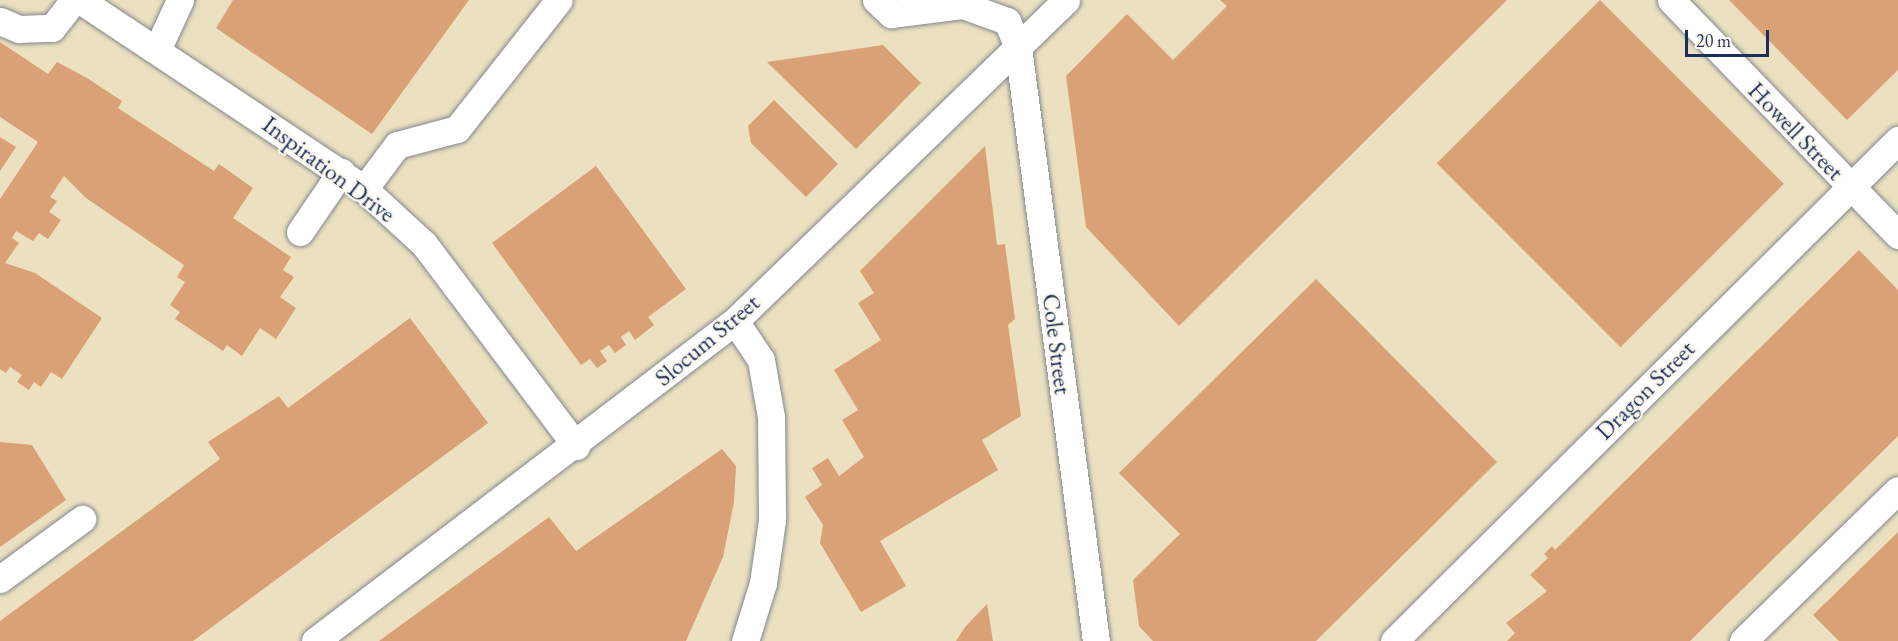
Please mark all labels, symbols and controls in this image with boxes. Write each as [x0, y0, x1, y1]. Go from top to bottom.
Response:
scale bar [1688, 18, 1772, 56]
text: 20 m [1696, 29, 1731, 52]
street label: Howell Street [1742, 76, 1850, 186]
street label: Inspiration Drive [257, 110, 401, 228]
street label: Slocum Street [649, 288, 765, 392]
street label: Cole Street [1037, 292, 1077, 396]
street label: Dragon Street [1589, 334, 1701, 446]

